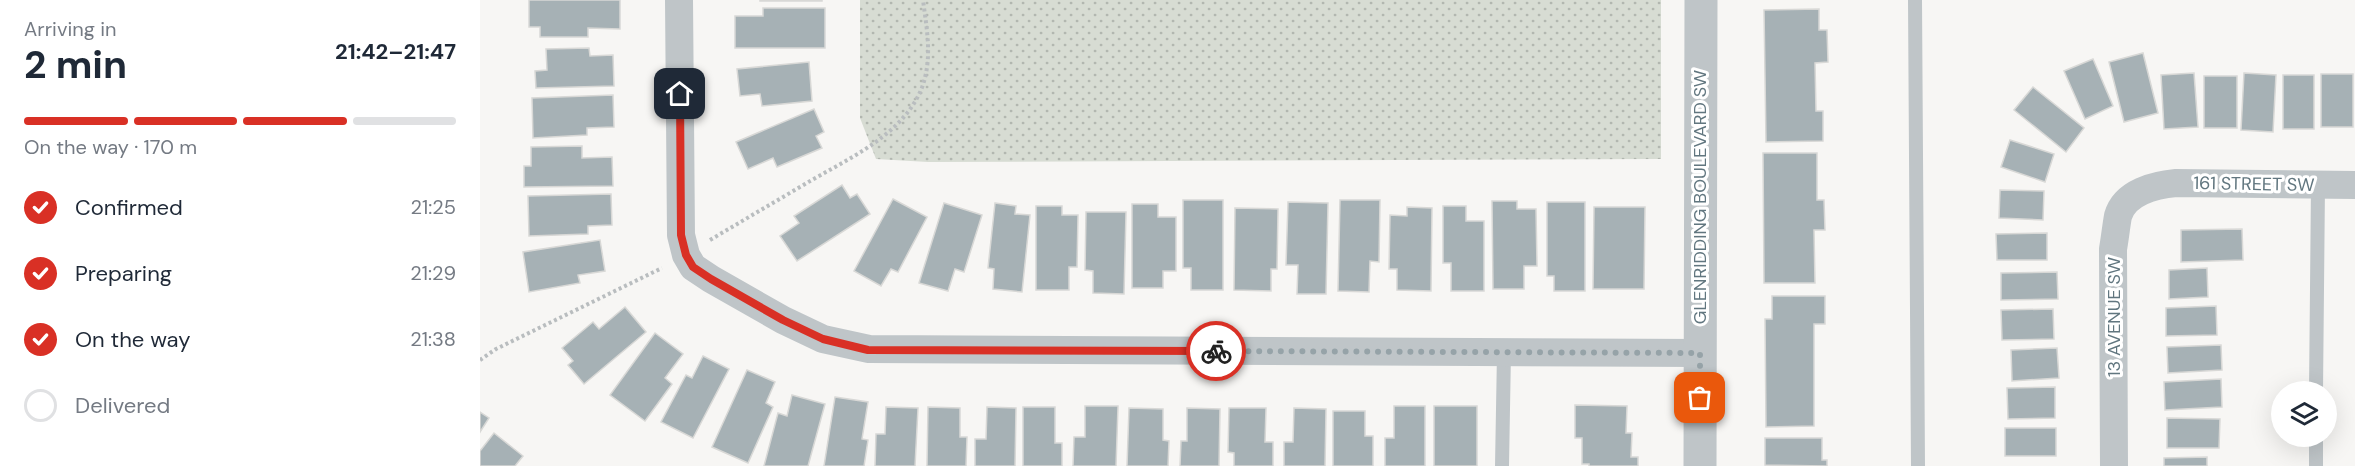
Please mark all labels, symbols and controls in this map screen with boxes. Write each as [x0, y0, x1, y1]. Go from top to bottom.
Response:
text: Arriving in [24, 16, 116, 42]
text: 21:42–21:47 [335, 37, 456, 66]
text: 2 min [24, 39, 127, 90]
pin [654, 68, 705, 119]
street label: GLENRIDDING BOULEVARD SW [1688, 70, 1712, 324]
icon: home [663, 77, 696, 110]
text: On the way · 170 m [24, 134, 197, 160]
street label: 161 STREET SW [2193, 171, 2315, 197]
icon: check [24, 191, 57, 224]
text: Confirmed [75, 193, 183, 222]
text: 21:25 [410, 194, 456, 220]
icon: check [24, 257, 57, 290]
street label: 13 AVENUE SW [2102, 257, 2126, 377]
text: Preparing [75, 259, 172, 288]
text: 21:29 [410, 260, 456, 286]
courier [1186, 321, 1246, 381]
icon: check [24, 323, 57, 356]
text: On the way [75, 325, 190, 354]
text: 21:38 [410, 326, 456, 352]
icon: bike [1200, 335, 1233, 368]
pin [1674, 372, 1725, 423]
icon: bag [1683, 381, 1716, 414]
map controls [2271, 381, 2337, 447]
button: layers [2271, 381, 2337, 447]
text: Delivered [75, 391, 170, 420]

